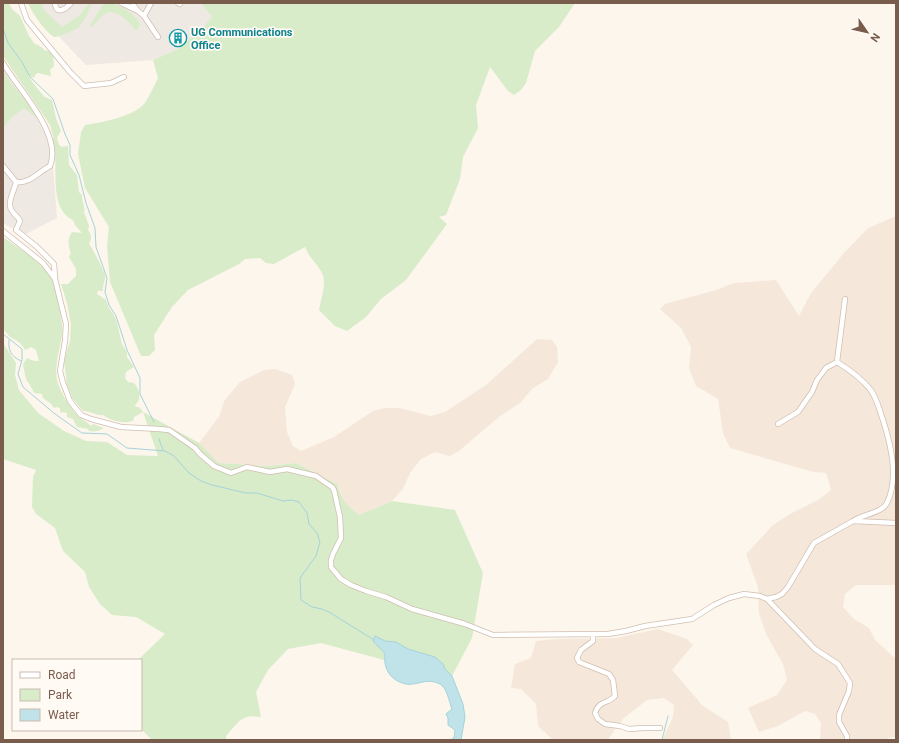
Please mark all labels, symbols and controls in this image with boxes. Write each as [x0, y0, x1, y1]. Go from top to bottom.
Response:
north arrow [847, 12, 887, 52]
place label: UG Communications Office [191, 26, 293, 52]
building icon: UG Communications Office [168, 28, 188, 48]
text: N [867, 30, 882, 44]
legend [12, 659, 142, 731]
text: Road [48, 668, 76, 682]
text: Park [48, 688, 73, 702]
text: Water [48, 708, 79, 722]

